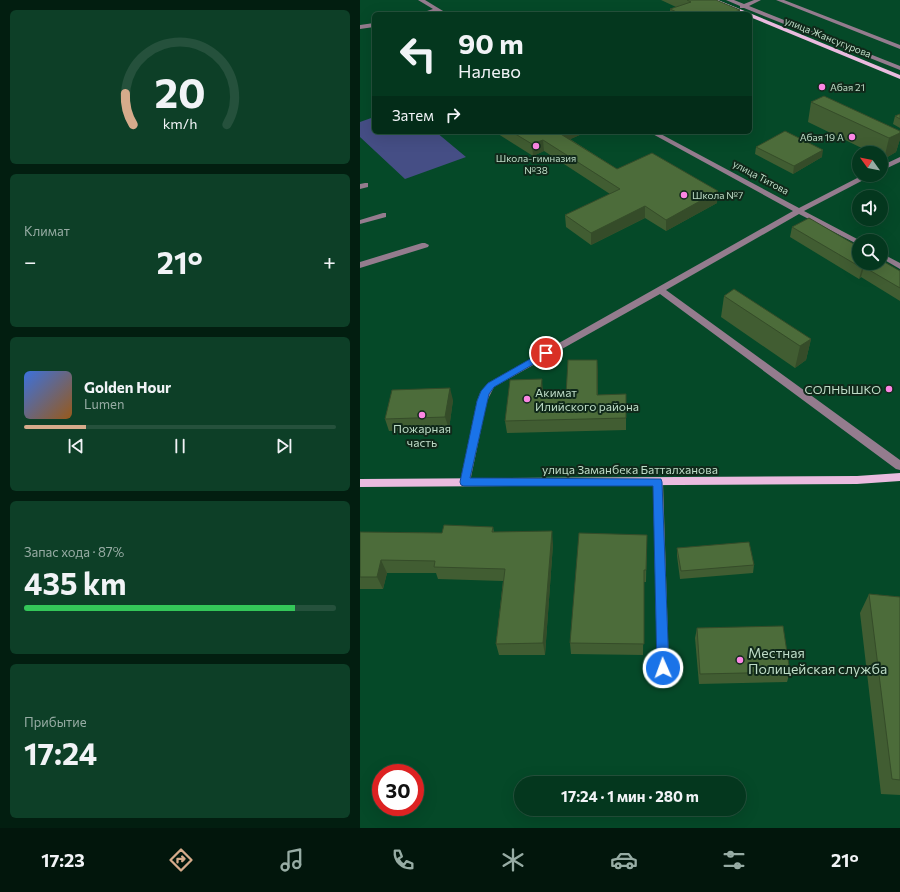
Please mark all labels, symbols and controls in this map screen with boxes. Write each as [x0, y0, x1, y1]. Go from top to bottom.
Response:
street label: улица Жансугурова [783, 14, 873, 60]
text: 90 m [458, 26, 524, 60]
icon: left [392, 28, 444, 80]
text: Налево [458, 60, 521, 82]
text: 20 [154, 66, 206, 117]
place label: Абая 21 [830, 81, 865, 93]
marker: Абая 21 [817, 82, 827, 92]
icon: right [442, 104, 464, 126]
text: Затем [392, 106, 434, 124]
text: km/h [163, 113, 197, 131]
place label: Абая 19 А [800, 131, 844, 143]
marker: Абая 19 А [847, 132, 857, 142]
marker: Школа-гимназия №38 [531, 141, 541, 151]
north arrow [852, 146, 888, 182]
map controls [852, 146, 888, 270]
place label: Школа-гимназия №38 [496, 152, 576, 176]
street label: улица Титова [731, 157, 791, 197]
place label: Школа №7 [692, 189, 743, 201]
marker: Школа №7 [679, 190, 689, 200]
button: sound [852, 190, 888, 226]
text: Климат [24, 223, 70, 239]
button: search [852, 234, 888, 270]
text: 21° [157, 243, 203, 280]
text: − [24, 248, 37, 275]
text: + [323, 248, 336, 275]
pin [529, 336, 563, 370]
icon: arrive [535, 342, 557, 364]
text: Golden Hour [84, 378, 171, 396]
place label: СОЛНЫШКО [804, 382, 881, 396]
marker: СОЛНЫШКО [884, 384, 894, 394]
place label: Акимат Илийского района [535, 385, 639, 413]
marker: Акимат Илийского района [522, 394, 532, 404]
text: Lumen [84, 396, 124, 412]
marker: Пожарная часть [417, 410, 427, 420]
place label: Пожарная часть [393, 421, 451, 449]
icon: previous [65, 435, 87, 457]
icon: pause [169, 435, 191, 457]
icon: next [273, 435, 295, 457]
street label: улица Заманбека Батталханова [542, 462, 718, 476]
text: Запас хода · 87% [24, 544, 124, 560]
text: 435 km [24, 564, 127, 601]
place label: Местная Полицейская служба [748, 644, 887, 677]
position arrow [642, 647, 684, 689]
marker: Местная Полицейская служба [735, 655, 745, 665]
text: Прибытие [24, 714, 87, 730]
text: 17:24 [24, 734, 97, 771]
speed limit sign: 30 [372, 764, 424, 816]
text: 17:24 · 1 мин · 280 m [561, 787, 699, 805]
icon: directions [167, 846, 195, 874]
icon: music [278, 846, 306, 874]
icon: phone [389, 846, 417, 874]
icon: climate [499, 846, 527, 874]
icon: car [610, 846, 638, 874]
icon: filters [720, 846, 748, 874]
text: 17:23 [41, 849, 85, 871]
text: 21° [831, 849, 859, 871]

